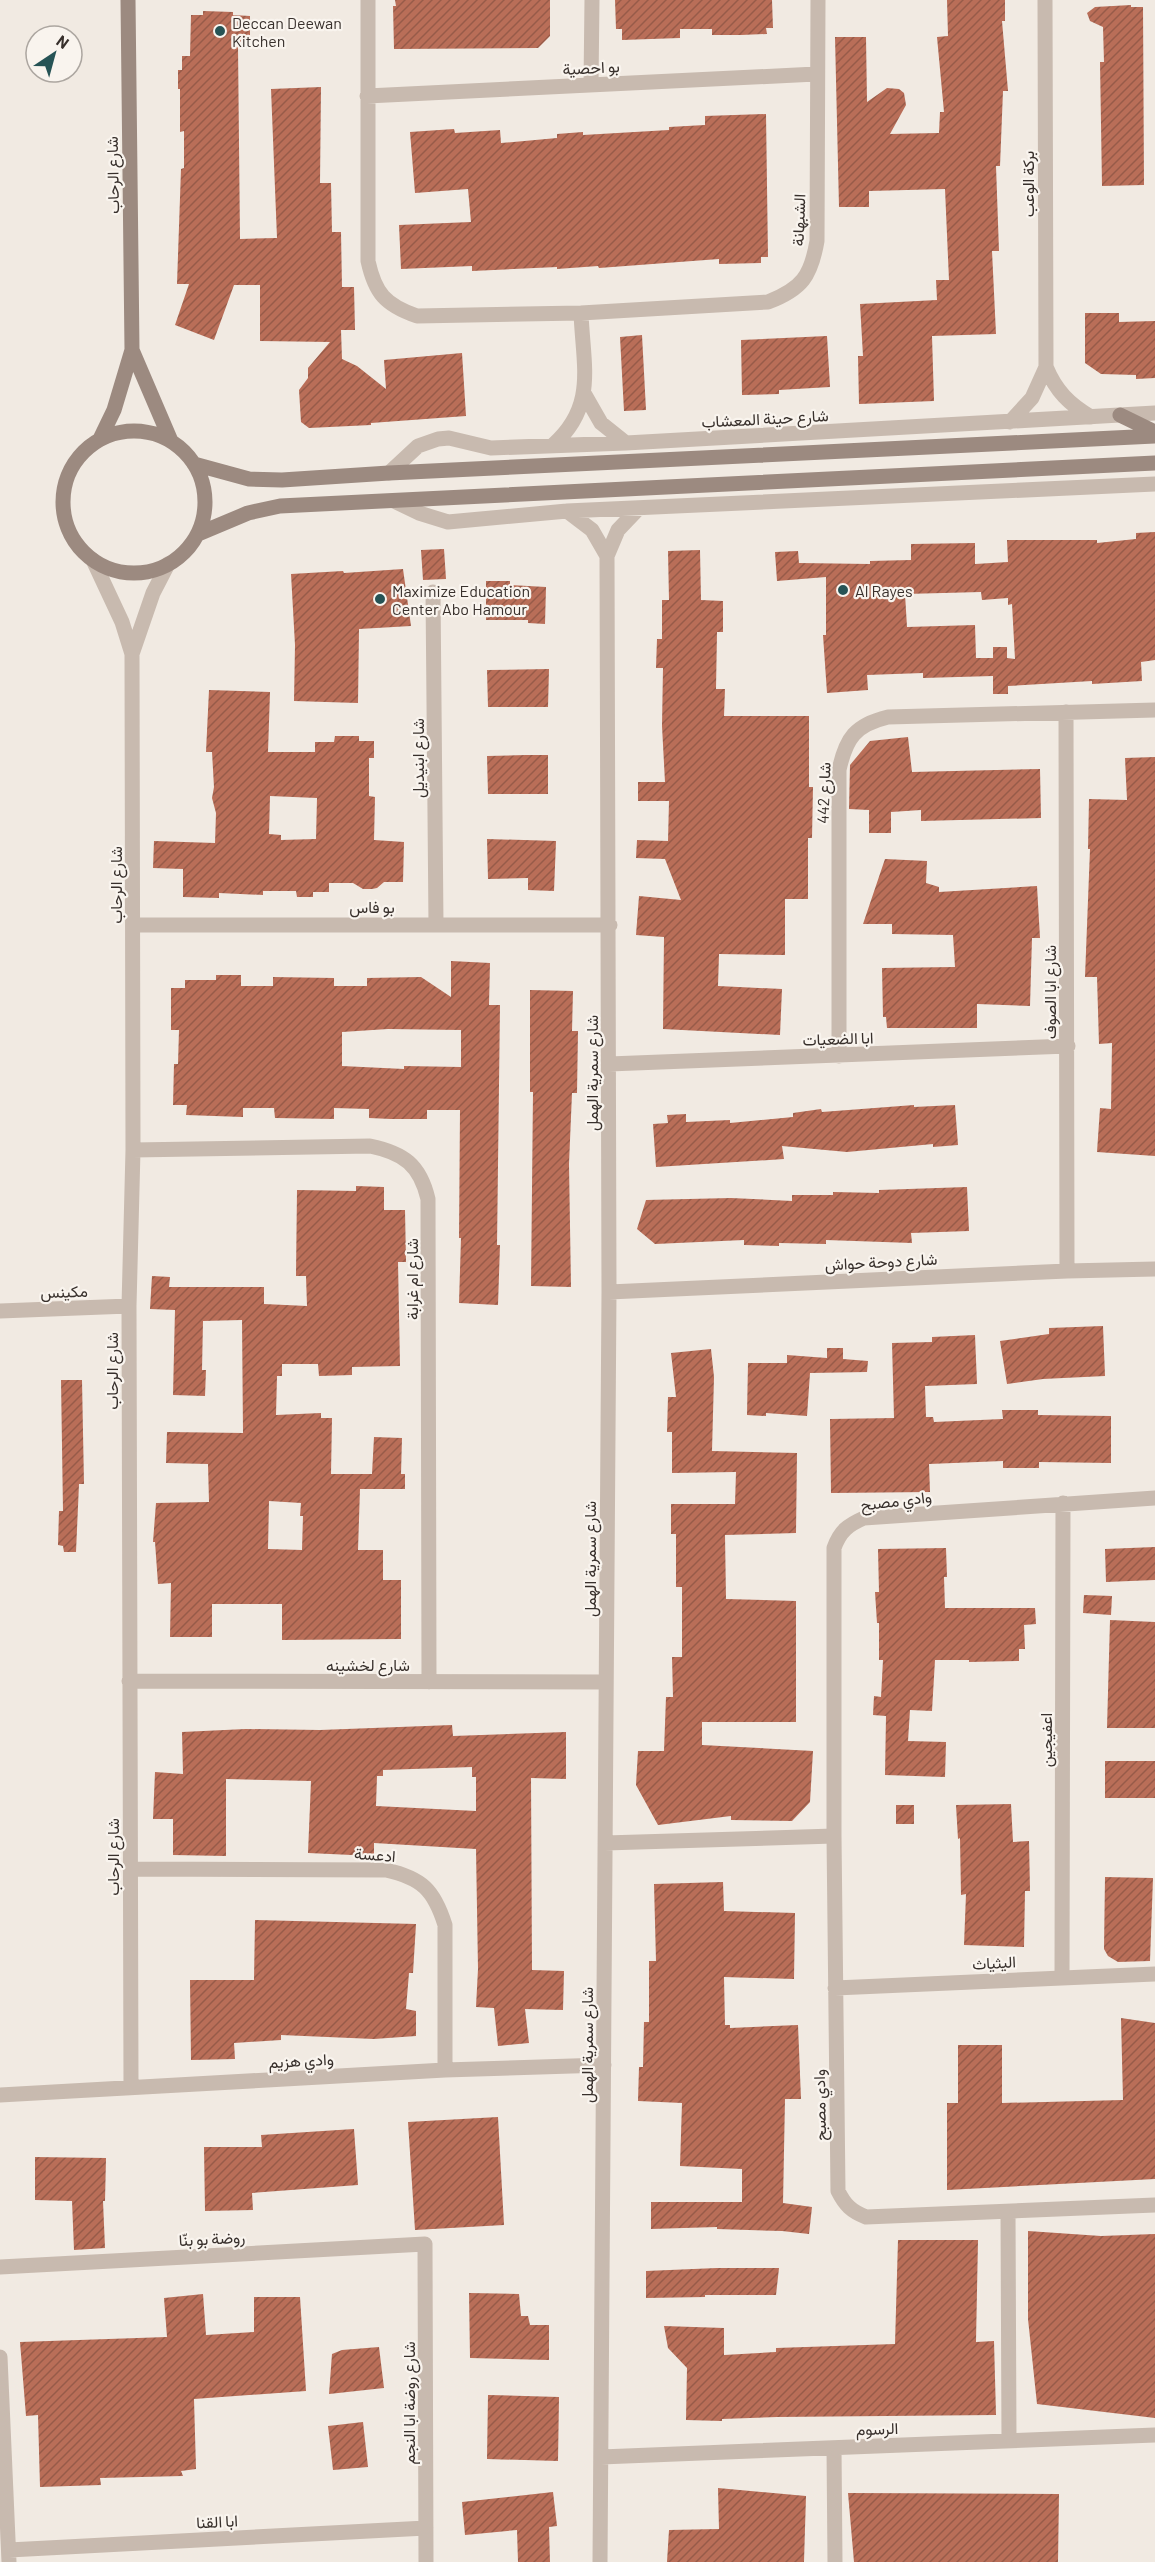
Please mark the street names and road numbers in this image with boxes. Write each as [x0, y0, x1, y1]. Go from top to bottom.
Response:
street label: بو احصية [562, 56, 620, 80]
street label: شارع الرحاب [102, 136, 125, 214]
street label: بركة الوعب [1018, 151, 1039, 217]
street label: الشبهانة [788, 193, 810, 247]
street label: شارع حينة المعشاب [701, 405, 829, 434]
street label: شارع ابنيديل [408, 718, 430, 798]
street label: شارع 442 [812, 762, 837, 824]
street label: شارع الرحاب [106, 846, 128, 924]
street label: بو فاس [349, 897, 395, 918]
street label: شارع ابا الصوف [1040, 945, 1062, 1039]
street label: شارع سمرية الهمل [582, 1015, 604, 1131]
street label: ابا الضعيات [802, 1027, 874, 1050]
street label: شارع ام غرابة [402, 1238, 424, 1320]
street label: شارع دوحة حواش [824, 1249, 938, 1276]
street label: مكينس [40, 1281, 88, 1303]
street label: شارع الرحاب [102, 1332, 124, 1410]
street label: وادي مصبح [859, 1486, 933, 1519]
street label: شارع سمرية الهمل [580, 1501, 602, 1617]
street label: شارع لخشينه [326, 1655, 410, 1677]
street label: اعفيجين [1036, 1713, 1057, 1767]
street label: شارع الرحاب [103, 1818, 125, 1896]
street label: ادعسة [354, 1843, 396, 1865]
street label: اليثياث [972, 1951, 1016, 1974]
street label: شارع سمرية الهمل [577, 1987, 599, 2103]
street label: وادي هزيم [268, 2049, 334, 2076]
street label: وادي مصبح [809, 2069, 834, 2141]
street label: روضة بو بنّا [178, 2227, 246, 2251]
street label: شارع روضة ابا النجم [399, 2341, 421, 2465]
street label: الرسوم [855, 2418, 899, 2440]
street label: ابا القنا [196, 2510, 238, 2533]

